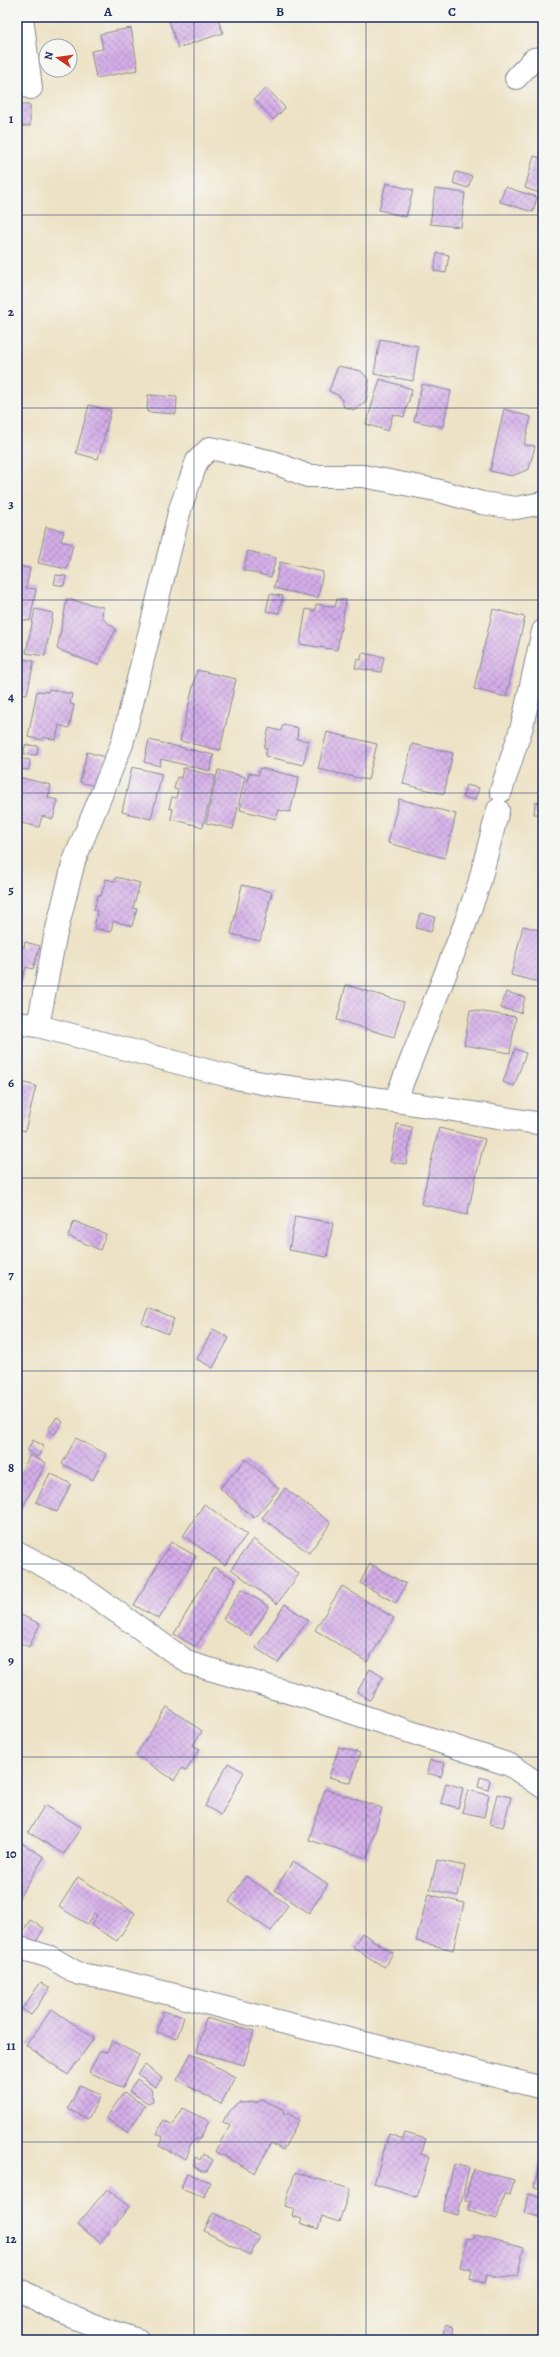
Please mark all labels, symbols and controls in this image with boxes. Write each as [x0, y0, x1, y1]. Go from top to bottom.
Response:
text: A [103, 3, 113, 20]
text: B [276, 3, 284, 20]
text: C [448, 3, 456, 20]
north arrow [38, 38, 78, 78]
text: N [41, 50, 57, 61]
text: 1 [9, 110, 14, 127]
text: 2 [8, 303, 15, 320]
text: 3 [8, 495, 14, 512]
text: 4 [8, 688, 14, 705]
text: 5 [8, 881, 14, 898]
text: 6 [8, 1074, 14, 1091]
text: 7 [8, 1266, 14, 1283]
text: 8 [8, 1459, 14, 1476]
text: 9 [8, 1652, 14, 1669]
text: 10 [5, 1845, 17, 1862]
text: 11 [6, 2037, 16, 2054]
text: 12 [6, 2230, 17, 2247]

